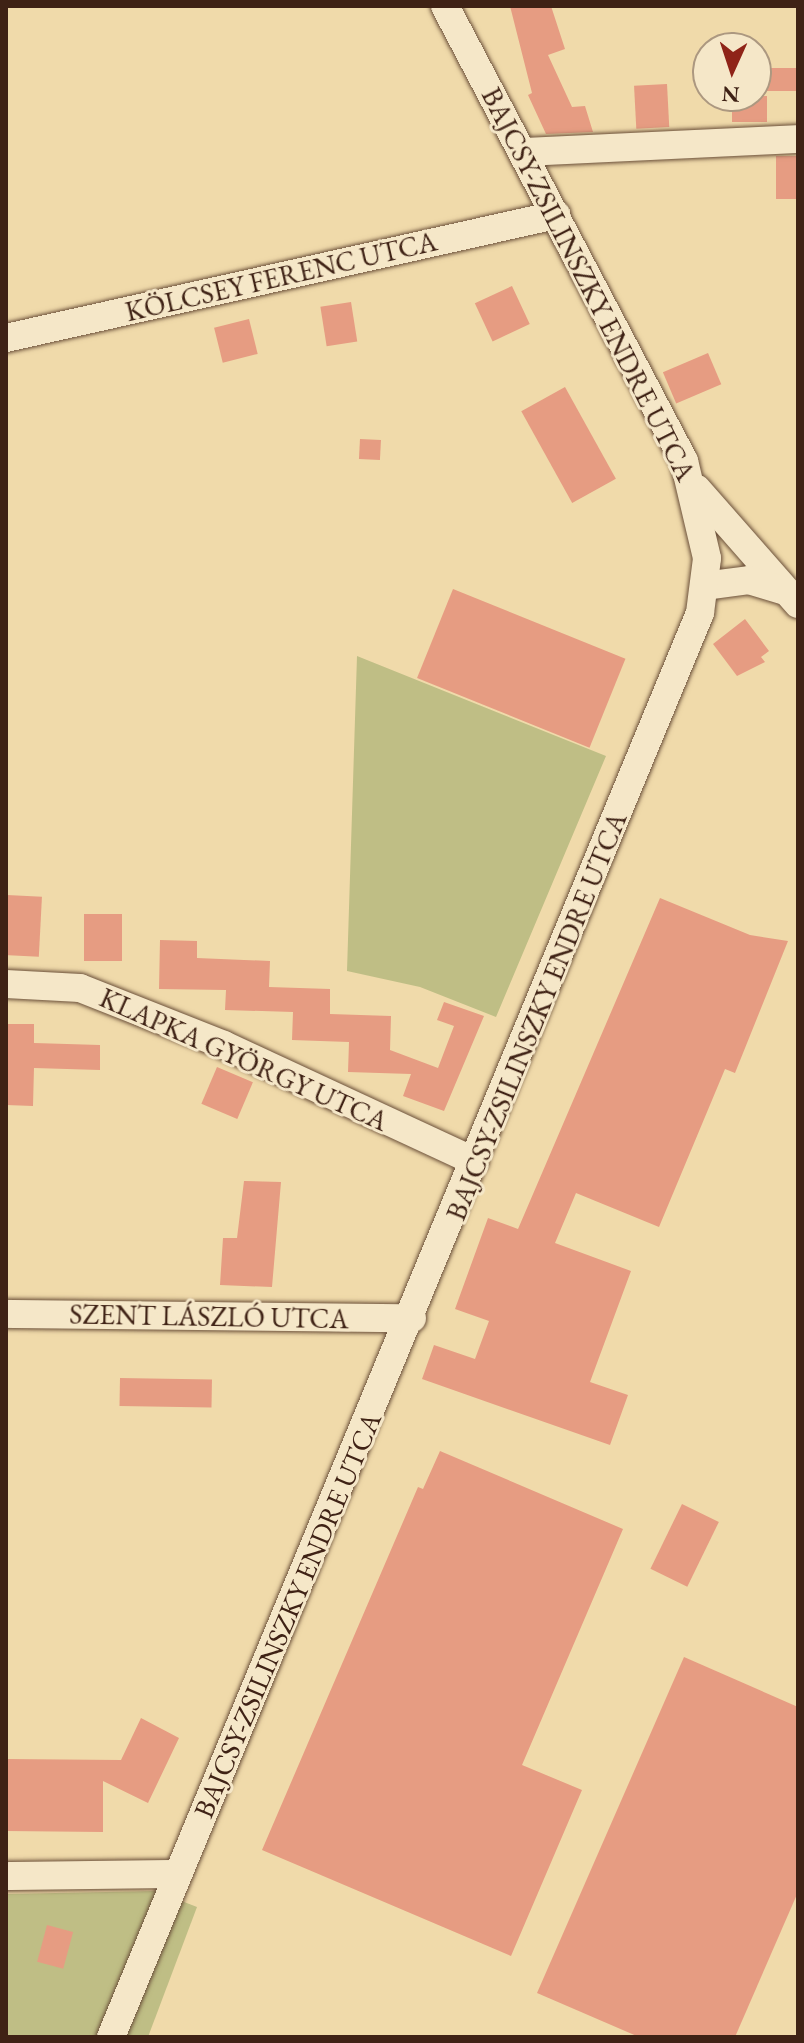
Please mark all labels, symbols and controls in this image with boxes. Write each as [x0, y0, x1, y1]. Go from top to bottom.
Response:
north arrow [692, 32, 772, 112]
text: N [721, 80, 740, 109]
street label: BAJCSY-ZSILINSZKY ENDRE UTCA [475, 82, 703, 486]
street label: KÖLCSEY FERENC UTCA [122, 224, 440, 328]
street label: BAJCSY-ZSILINSZKY ENDRE UTCA [439, 807, 633, 1225]
street label: KLAPKA GYÖRGY UTCA [95, 980, 393, 1138]
street label: SZENT LÁSZLÓ UTCA [69, 1297, 349, 1335]
street label: BAJCSY-ZSILINSZKY ENDRE UTCA [186, 1407, 388, 1823]

